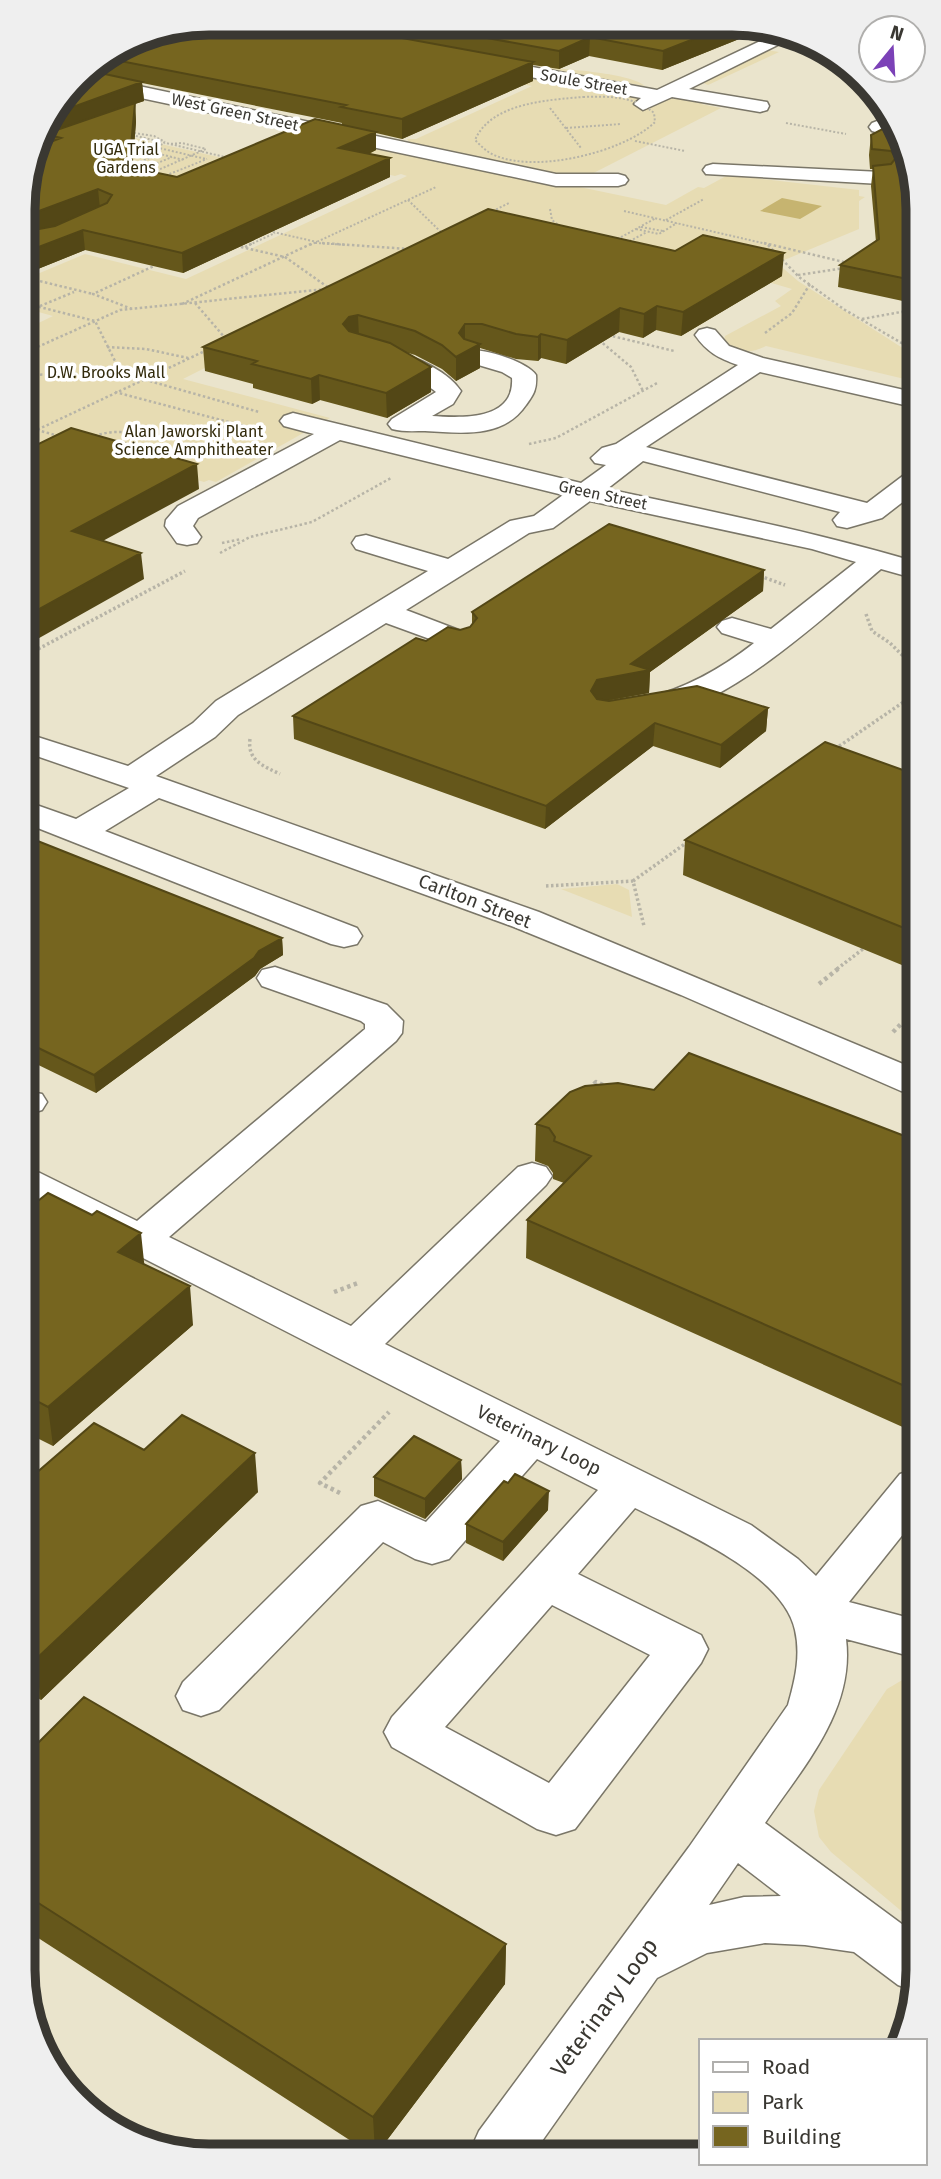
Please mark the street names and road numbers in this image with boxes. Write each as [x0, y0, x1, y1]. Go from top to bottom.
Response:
street label: Soule Street [539, 65, 629, 99]
street label: West Green Street [170, 89, 301, 135]
street label: Green Street [557, 476, 649, 514]
street label: Carlton Street [415, 869, 535, 933]
street label: Veterinary Loop [473, 1400, 605, 1480]
street label: Veterinary Loop [544, 1932, 664, 2082]

